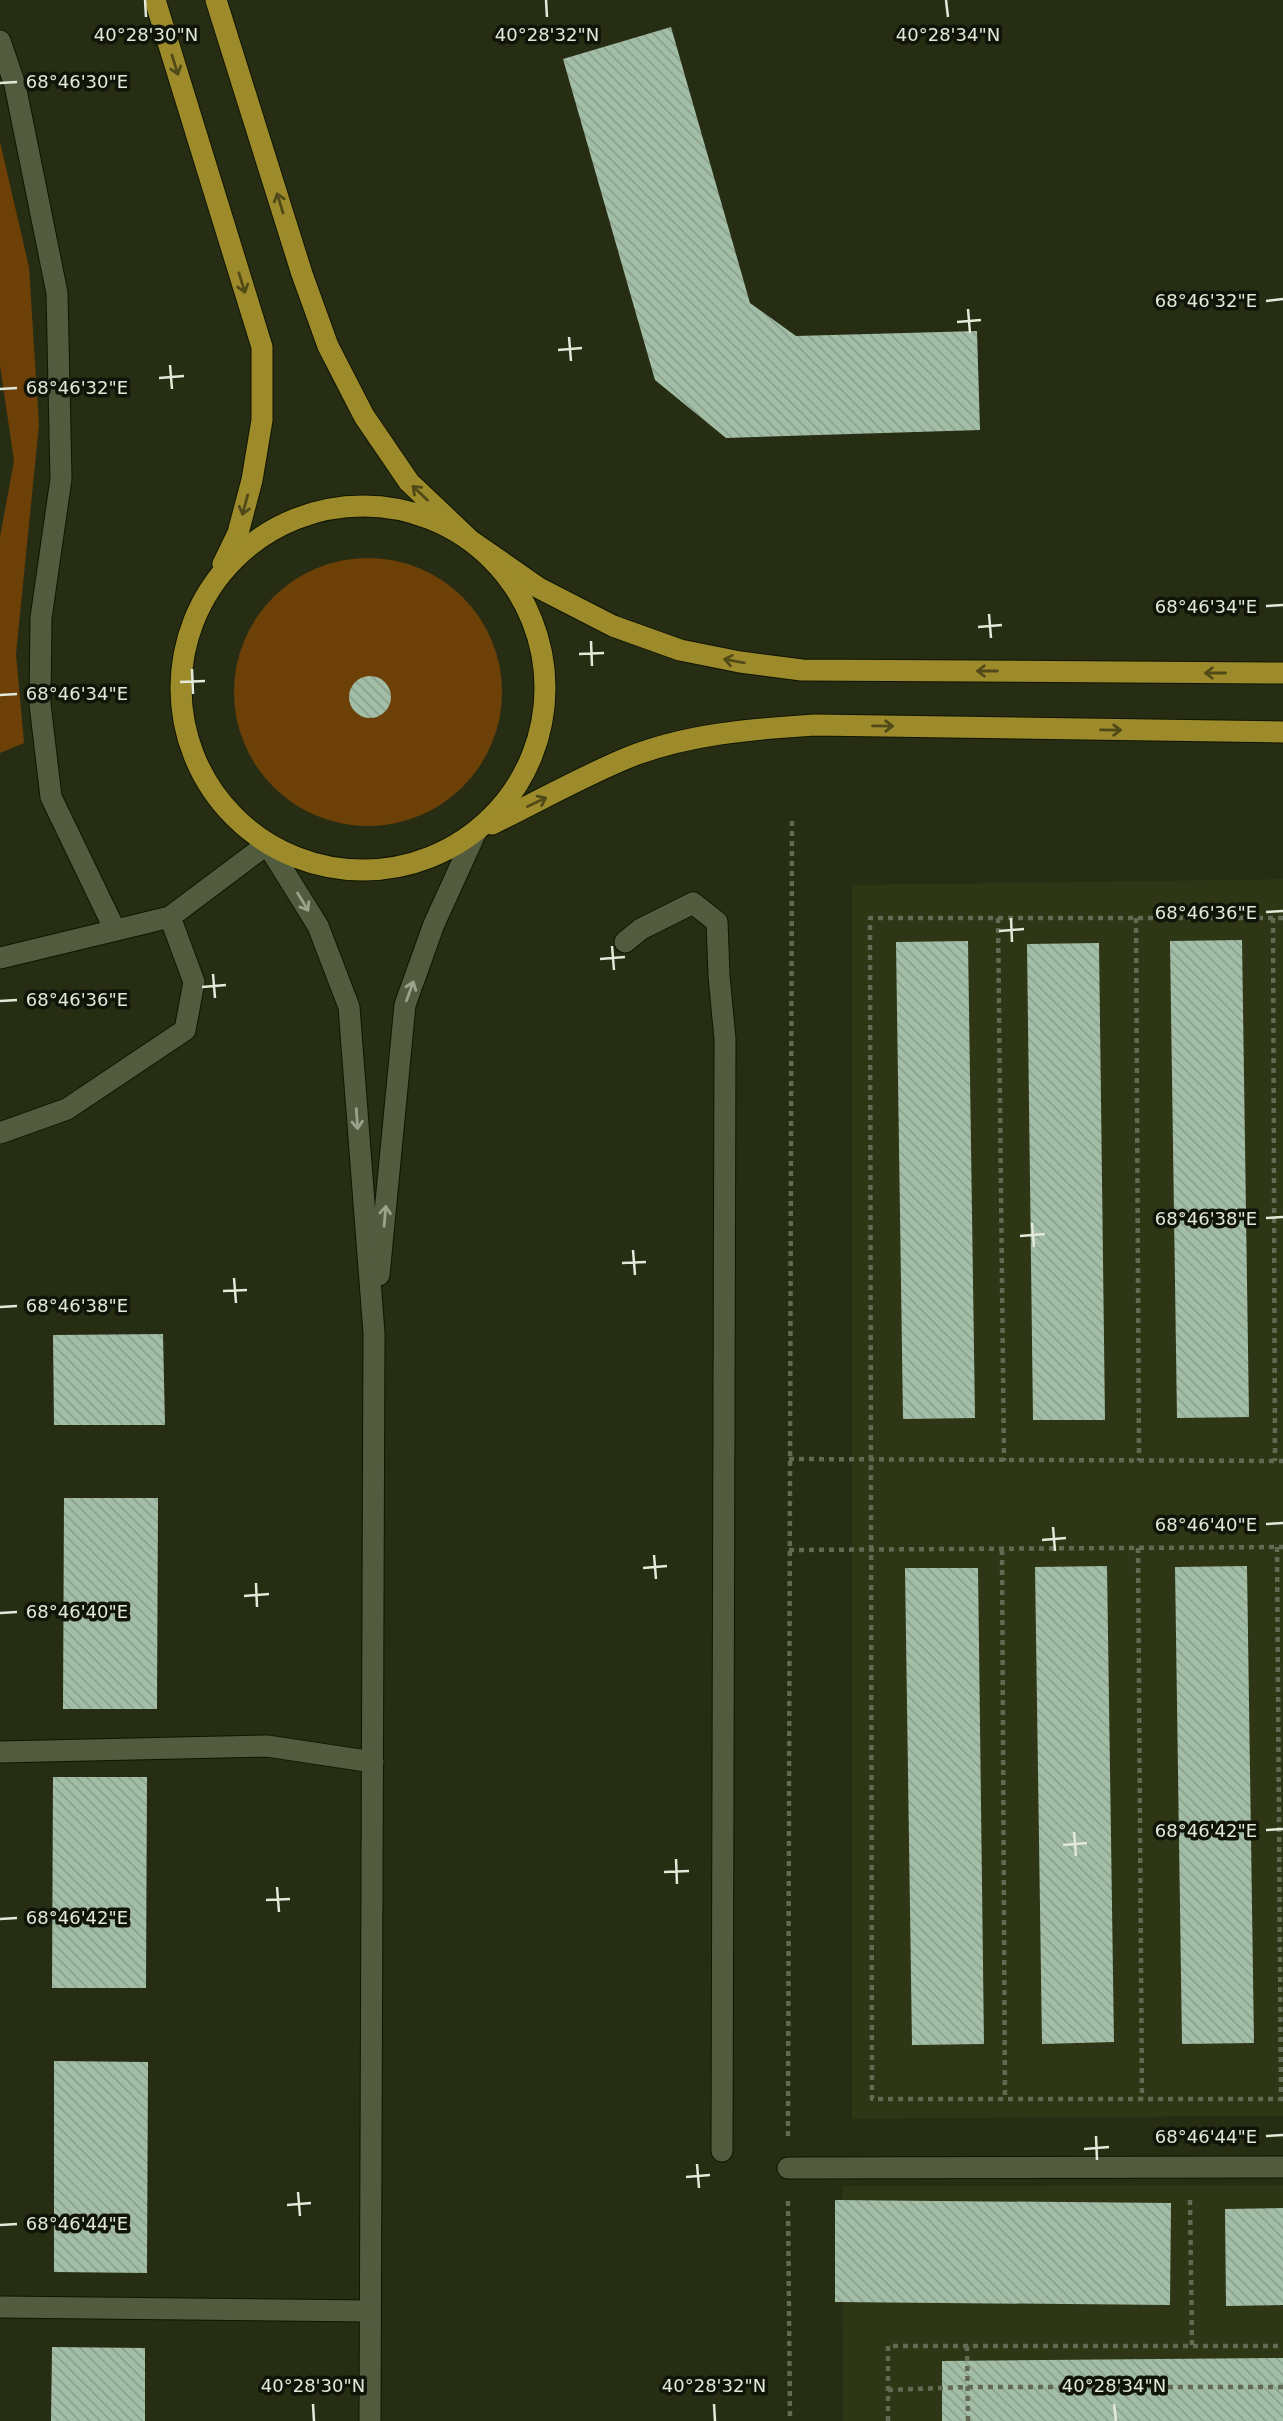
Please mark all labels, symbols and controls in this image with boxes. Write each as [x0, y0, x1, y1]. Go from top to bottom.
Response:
text: 40°28'30"N [94, 24, 198, 45]
text: 40°28'32"N [495, 24, 599, 45]
text: 40°28'34"N [896, 24, 1000, 45]
one-way arrow [170, 54, 183, 76]
text: 68°46'30"E [26, 71, 128, 92]
one-way arrow [272, 193, 285, 215]
one-way arrow [237, 271, 250, 293]
text: 68°46'32"E [1155, 290, 1257, 311]
text: 68°46'32"E [26, 377, 128, 398]
one-way arrow [412, 485, 429, 502]
one-way arrow [238, 493, 251, 516]
text: 68°46'34"E [1155, 596, 1257, 617]
one-way arrow [723, 654, 746, 667]
one-way arrow [976, 664, 999, 678]
one-way arrow [1204, 666, 1227, 680]
text: 68°46'34"E [26, 683, 128, 704]
one-way arrow [872, 720, 895, 733]
one-way arrow [1099, 723, 1122, 737]
one-way arrow [526, 795, 547, 808]
one-way arrow [296, 891, 310, 911]
text: 68°46'36"E [1155, 902, 1257, 923]
one-way arrow [405, 980, 417, 1002]
text: 68°46'36"E [26, 989, 128, 1010]
one-way arrow [351, 1107, 364, 1130]
one-way arrow [379, 1205, 392, 1228]
text: 68°46'38"E [1155, 1208, 1257, 1229]
text: 68°46'38"E [26, 1295, 128, 1316]
text: 68°46'40"E [1155, 1514, 1257, 1535]
text: 68°46'40"E [26, 1601, 128, 1622]
text: 68°46'42"E [1155, 1820, 1257, 1841]
text: 68°46'42"E [26, 1907, 128, 1928]
text: 68°46'44"E [1155, 2126, 1257, 2147]
text: 68°46'44"E [26, 2213, 128, 2234]
text: 40°28'30"N [261, 2375, 365, 2396]
text: 40°28'32"N [662, 2375, 766, 2396]
text: 40°28'34"N [1062, 2375, 1166, 2396]

